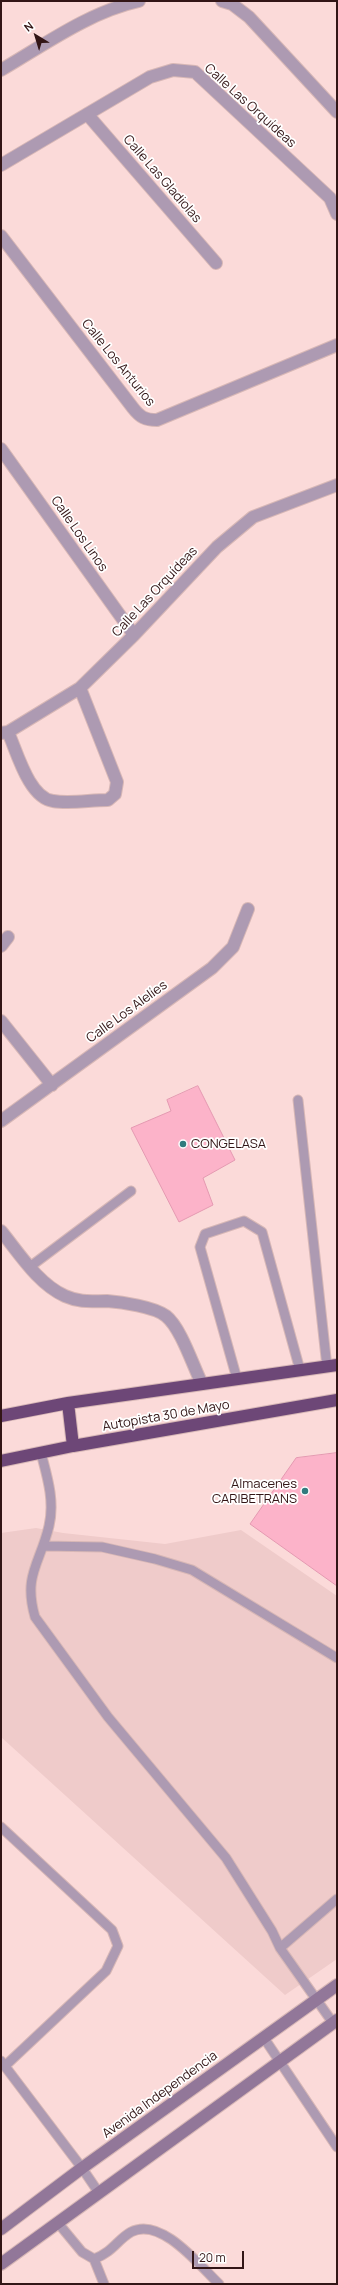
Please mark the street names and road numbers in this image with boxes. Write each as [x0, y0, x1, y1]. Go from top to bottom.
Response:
street label: Calle Las Orquídeas [201, 61, 299, 151]
street label: Calle Las Gladiolas [120, 132, 204, 226]
street label: Calle Los Anturios [78, 316, 158, 410]
street label: Calle Los Linos [47, 493, 111, 575]
street label: Calle Las Orquídeas [109, 544, 201, 640]
street label: Calle Los Alelíes [84, 978, 170, 1046]
street label: Autopista 30 de Mayo [101, 1397, 231, 1435]
street label: Avenida Independencia [99, 2048, 221, 2142]

